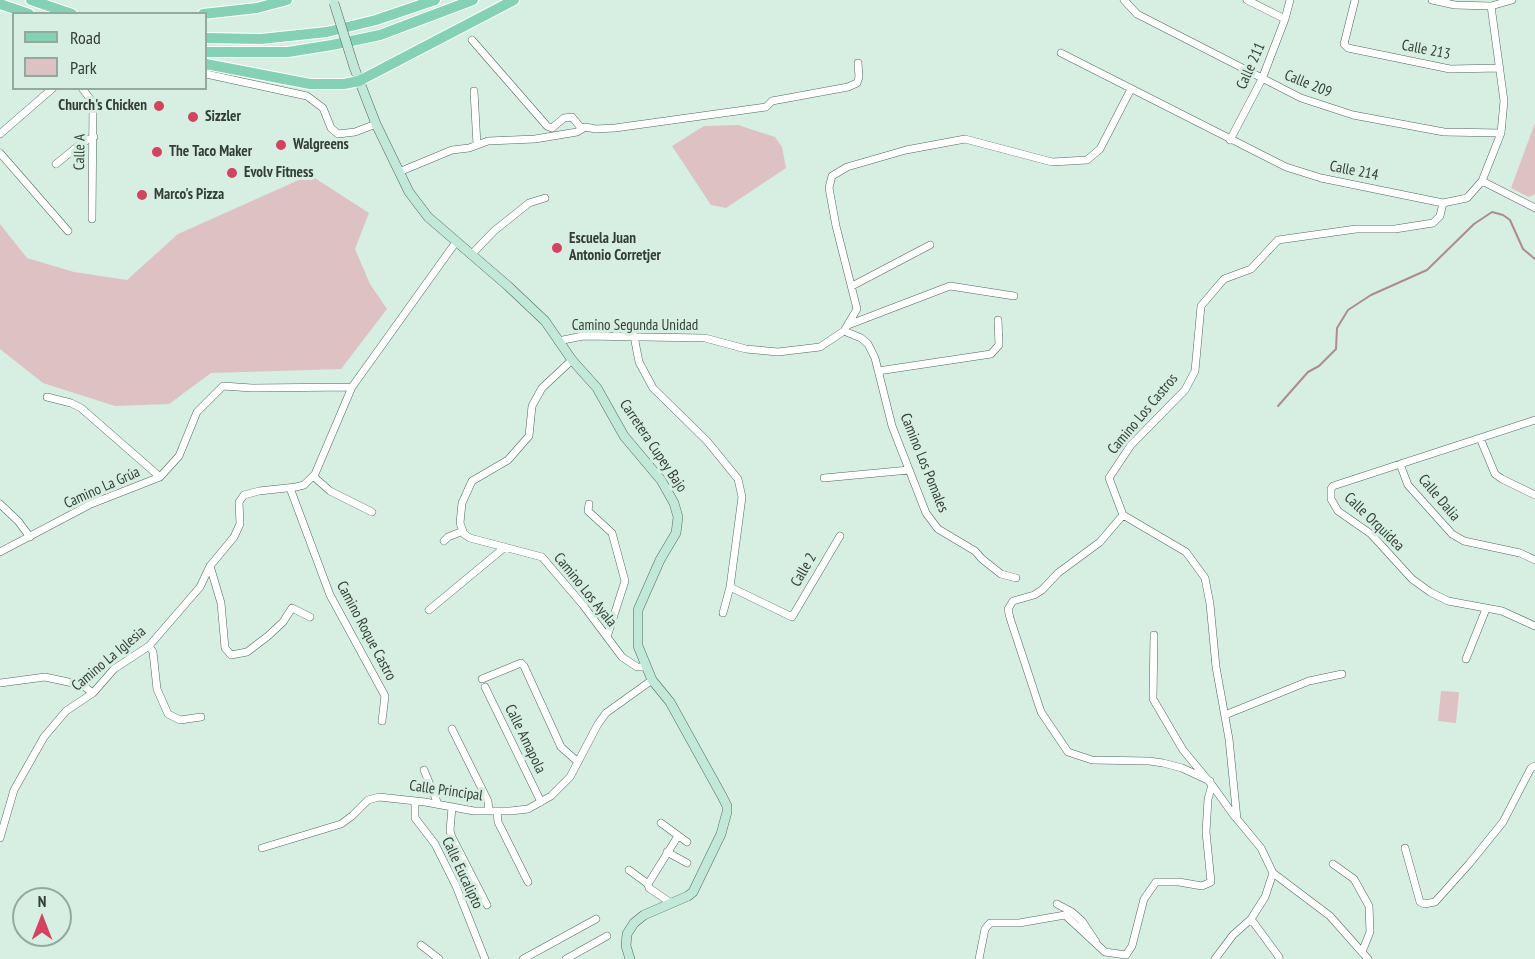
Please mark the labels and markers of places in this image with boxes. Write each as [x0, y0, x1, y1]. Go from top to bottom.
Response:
place label: Church's Chicken [58, 97, 147, 115]
marker: Church's Chicken [152, 99, 166, 113]
place label: Sizzler [205, 108, 241, 126]
marker: Sizzler [186, 110, 200, 124]
place label: Walgreens [293, 136, 349, 154]
marker: Walgreens [274, 138, 288, 152]
place label: The Taco Maker [169, 143, 252, 161]
marker: The Taco Maker [150, 145, 164, 159]
place label: Evolv Fitness [244, 164, 313, 182]
marker: Evolv Fitness [225, 166, 239, 180]
place label: Marco's Pizza [154, 186, 224, 204]
marker: Marco's Pizza [135, 188, 149, 202]
place label: Escuela Juan Antonio Corretjer [569, 230, 661, 265]
marker: Escuela Juan Antonio Corretjer [550, 241, 564, 255]

